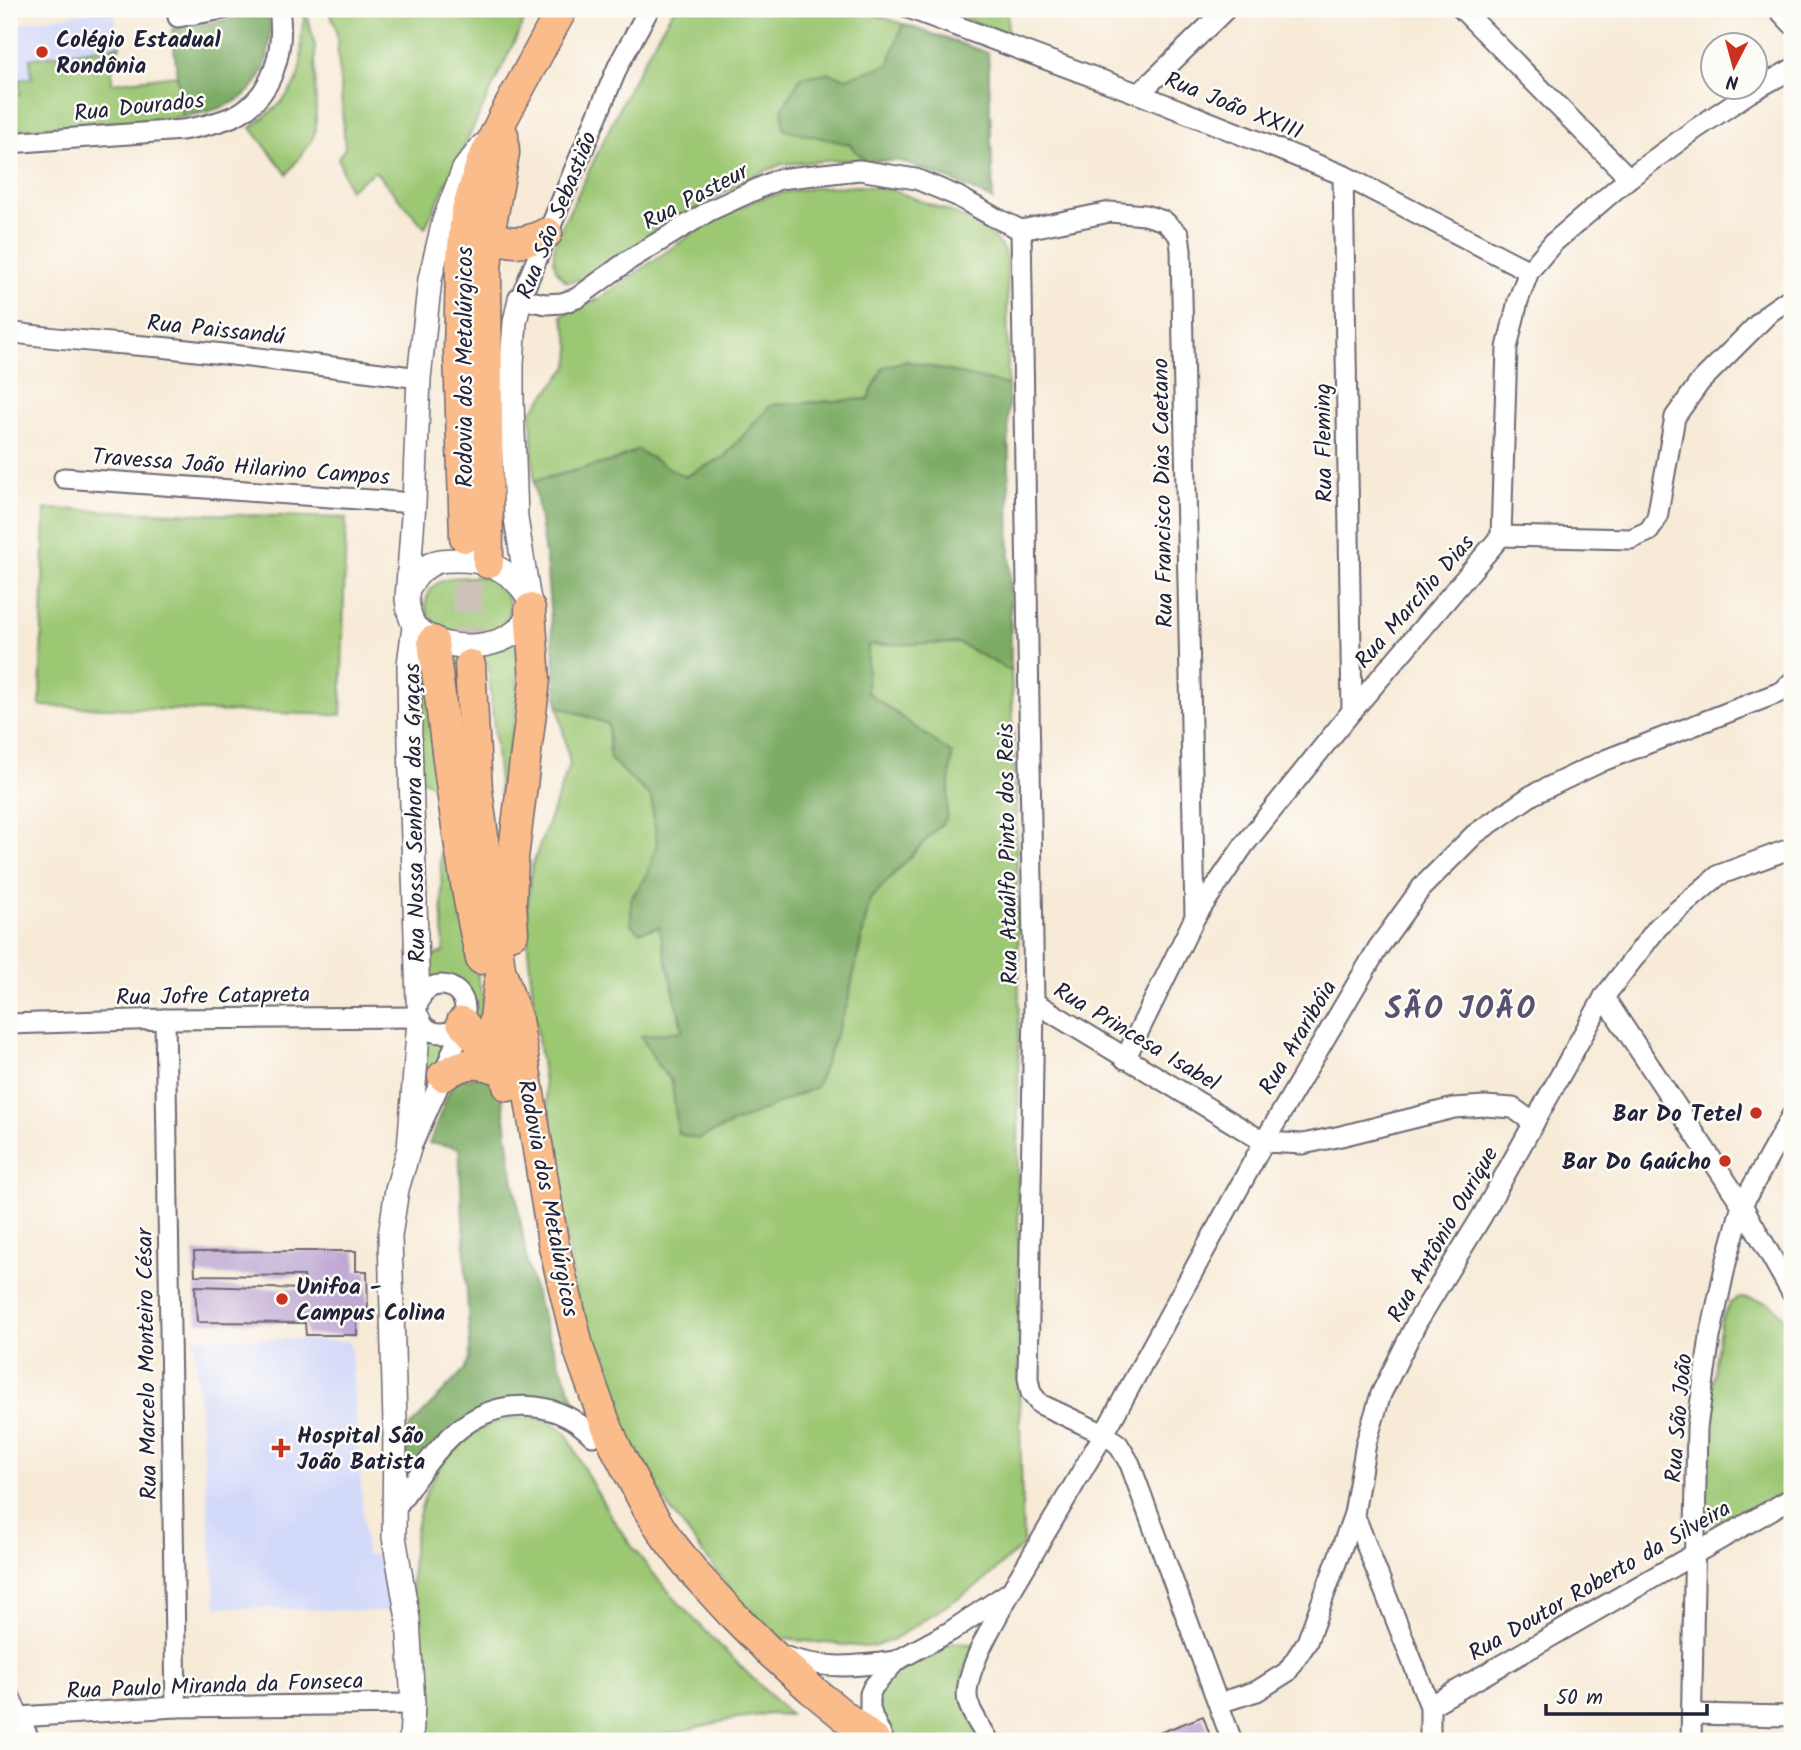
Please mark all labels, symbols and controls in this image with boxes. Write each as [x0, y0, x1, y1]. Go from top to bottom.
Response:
place label: Colégio Estadual Rondônia [56, 23, 221, 85]
north arrow [1700, 32, 1770, 102]
marker: Colégio Estadual Rondônia [34, 44, 50, 60]
street label: Rua João XXIII [1159, 63, 1308, 151]
text: N [1725, 65, 1740, 96]
street label: Rua Dourados [72, 83, 206, 133]
street label: Rua São Sebastião [508, 126, 608, 305]
street label: Rua Pasteur [636, 154, 757, 241]
street label: Rodovia dos Metalúrgicos [448, 246, 484, 488]
street label: Rua Paissandú [145, 306, 287, 356]
street label: Rua Francisco Dias Caetano [1144, 358, 1184, 628]
street label: Rua Fleming [1306, 383, 1344, 503]
street label: Travessa João Hilarino Campos [91, 440, 391, 496]
street label: Rua Marcílio Dias [1347, 527, 1484, 678]
street label: Rua Nossa Senhora das Graças [395, 663, 437, 963]
street label: Rua Ataúlfo Pinto dos Reis [989, 723, 1029, 985]
street label: Rua Princesa Isabel [1046, 974, 1226, 1102]
street label: Rua Araribóia [1250, 974, 1347, 1102]
street label: Rua Jofre Catapreta [116, 977, 311, 1017]
district label: SÃO JOÃO [1385, 986, 1537, 1034]
street label: Rodovia dos Metalúrgicos [506, 1077, 588, 1320]
place label: Bar Do Tetel [1613, 1097, 1743, 1133]
marker: Bar Do Tetel [1748, 1105, 1764, 1121]
street label: Rua Antônio Ourique [1379, 1140, 1509, 1330]
place label: Bar Do Gaúcho [1562, 1145, 1711, 1181]
marker: Bar Do Gaúcho [1717, 1153, 1733, 1169]
street label: Rua Marcelo Monteiro César [128, 1226, 168, 1500]
place label: Unifoa - Campus Colina [296, 1270, 445, 1332]
marker: Unifoa - Campus Colina [274, 1291, 290, 1307]
street label: Rua São João [1656, 1352, 1704, 1484]
place label: Hospital São João Batista [297, 1419, 425, 1481]
marker: Hospital São João Batista [271, 1438, 291, 1458]
street label: Rua Doutor Roberto da Silveira [1462, 1492, 1738, 1672]
street label: Rua Paulo Miranda da Fonseca [66, 1664, 364, 1710]
scale bar [1546, 1673, 1706, 1717]
text: 50 m [1556, 1682, 1603, 1715]

